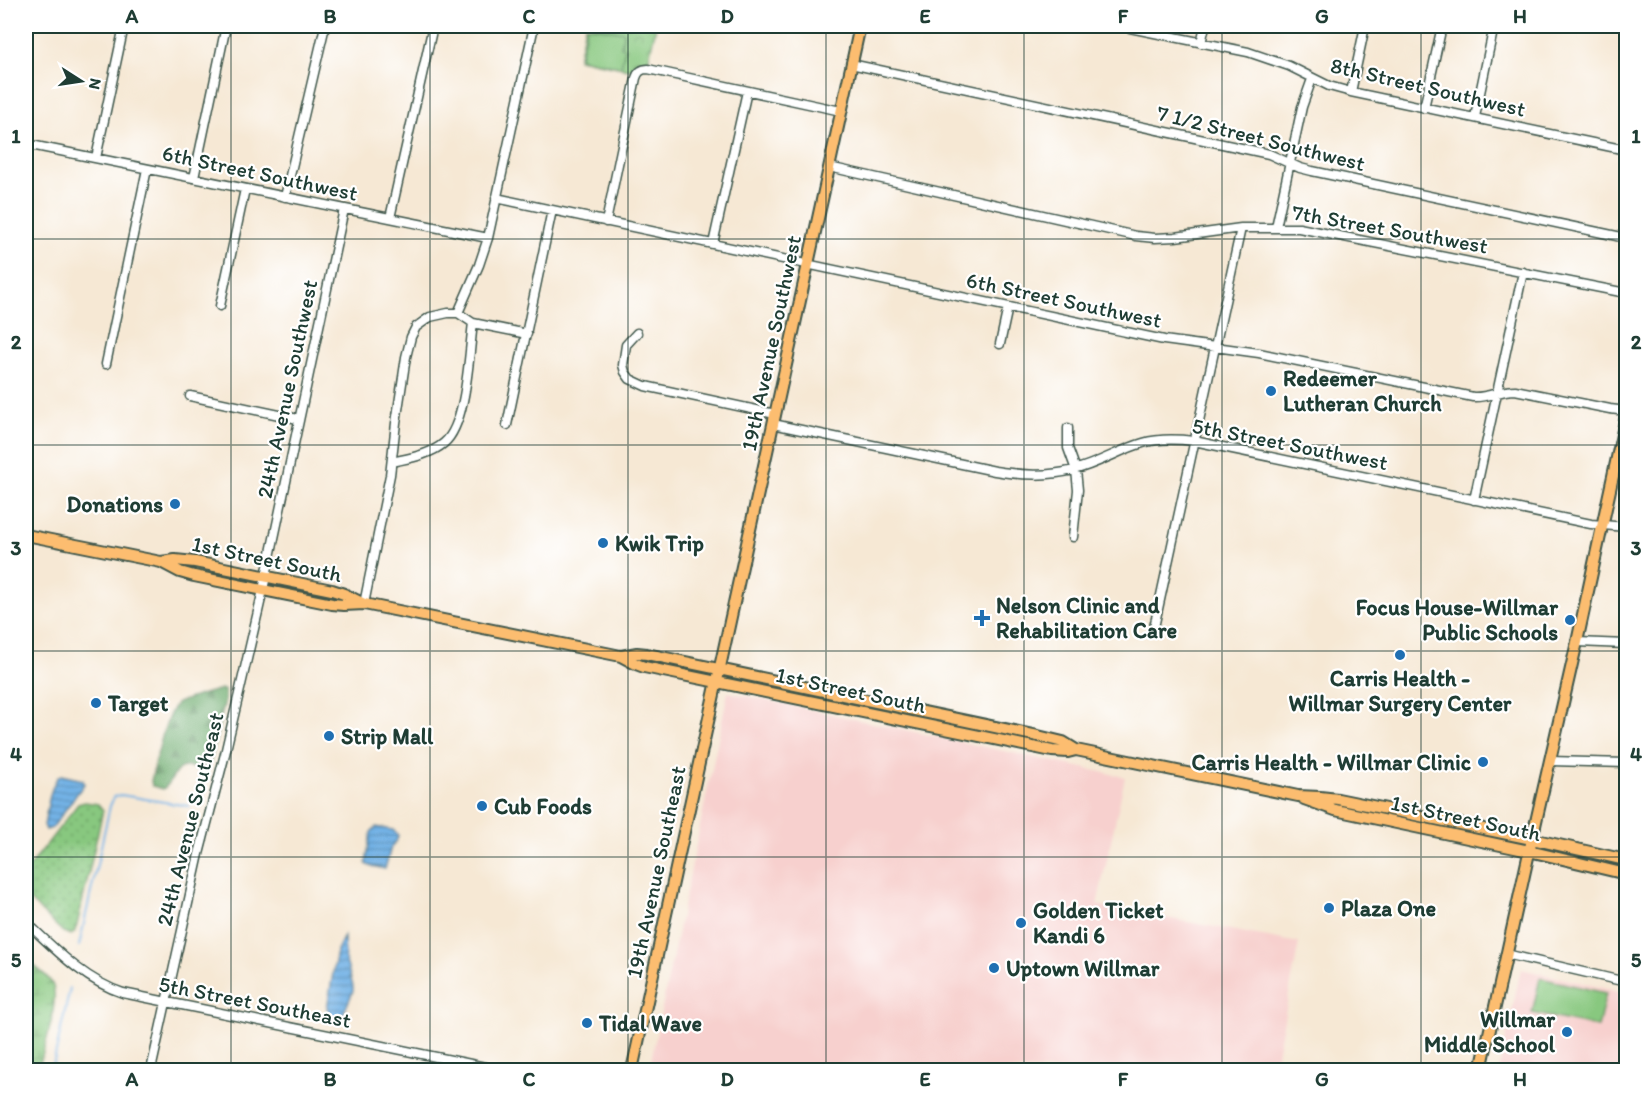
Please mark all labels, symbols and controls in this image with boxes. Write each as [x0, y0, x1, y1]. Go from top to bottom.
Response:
text: A [125, 4, 139, 28]
text: B [324, 4, 337, 28]
text: C [523, 4, 536, 28]
text: D [720, 4, 734, 28]
text: E [919, 4, 931, 28]
text: F [1118, 4, 1129, 28]
text: G [1315, 4, 1329, 28]
text: H [1513, 4, 1527, 28]
north arrow [51, 51, 111, 111]
street label: 8th Street Southwest [1328, 51, 1528, 123]
text: N [85, 77, 106, 91]
street label: 7 1/2 Street Southwest [1154, 99, 1368, 177]
text: 1 [11, 124, 21, 148]
text: 1 [1631, 124, 1641, 148]
street label: 6th Street Southwest [160, 139, 360, 207]
street label: 7th Street Southwest [1290, 198, 1490, 260]
street label: 19th Avenue Southwest [735, 233, 807, 453]
street label: 6th Street Southwest [964, 266, 1164, 334]
street label: 24th Avenue Southwest [251, 277, 323, 501]
text: 2 [11, 330, 22, 354]
text: 2 [1631, 330, 1642, 354]
place label: Redeemer Lutheran Church [1283, 365, 1442, 417]
marker: Redeemer Lutheran Church [1264, 384, 1278, 398]
street label: 5th Street Southwest [1190, 412, 1390, 476]
place label: Donations [67, 491, 163, 518]
marker: Donations [168, 497, 182, 511]
street label: 1st Street South [190, 530, 345, 588]
place label: Kwik Trip [615, 530, 704, 557]
text: 3 [11, 536, 22, 560]
marker: Kwik Trip [596, 536, 610, 550]
text: 3 [1631, 536, 1642, 560]
place label: Nelson Clinic and Rehabilitation Care [996, 592, 1178, 644]
place label: Focus House-Willmar Public Schools [1356, 594, 1559, 646]
marker: Nelson Clinic and Rehabilitation Care [973, 609, 991, 627]
marker: Focus House-Willmar Public Schools [1563, 613, 1577, 627]
marker: Carris Health - Willmar Surgery Center [1393, 648, 1407, 662]
street label: 1st Street South [774, 661, 929, 719]
place label: Carris Health - Willmar Surgery Center [1289, 665, 1512, 717]
place label: Target [107, 690, 169, 717]
marker: Target [89, 696, 103, 710]
street label: 24th Avenue Southeast [150, 709, 230, 929]
place label: Strip Mall [341, 723, 434, 750]
marker: Strip Mall [322, 729, 336, 743]
text: 4 [10, 742, 22, 766]
text: 4 [1630, 742, 1642, 766]
place label: Carris Health - Willmar Clinic [1191, 749, 1472, 776]
marker: Carris Health - Willmar Clinic [1476, 755, 1490, 769]
street label: 19th Avenue Southeast [620, 763, 692, 981]
street label: 1st Street South [1389, 789, 1544, 847]
place label: Cub Foods [494, 793, 592, 820]
marker: Cub Foods [475, 799, 489, 813]
place label: Plaza One [1341, 895, 1436, 922]
place label: Golden Ticket Kandi 6 [1033, 897, 1164, 949]
marker: Plaza One [1322, 901, 1336, 915]
marker: Golden Ticket Kandi 6 [1014, 916, 1028, 930]
text: 5 [11, 948, 22, 972]
text: 5 [1631, 948, 1642, 972]
place label: Uptown Willmar [1006, 955, 1160, 982]
marker: Uptown Willmar [987, 961, 1001, 975]
street label: 5th Street Southeast [157, 970, 353, 1034]
place label: Willmar Middle School [1424, 1006, 1556, 1058]
place label: Tidal Wave [598, 1010, 702, 1037]
marker: Tidal Wave [580, 1016, 594, 1030]
marker: Willmar Middle School [1560, 1025, 1574, 1039]
text: A [125, 1067, 139, 1091]
text: B [324, 1067, 337, 1091]
text: C [523, 1067, 536, 1091]
text: D [720, 1067, 734, 1091]
text: E [919, 1067, 931, 1091]
text: F [1118, 1067, 1129, 1091]
text: G [1315, 1067, 1329, 1091]
text: H [1513, 1067, 1527, 1091]

